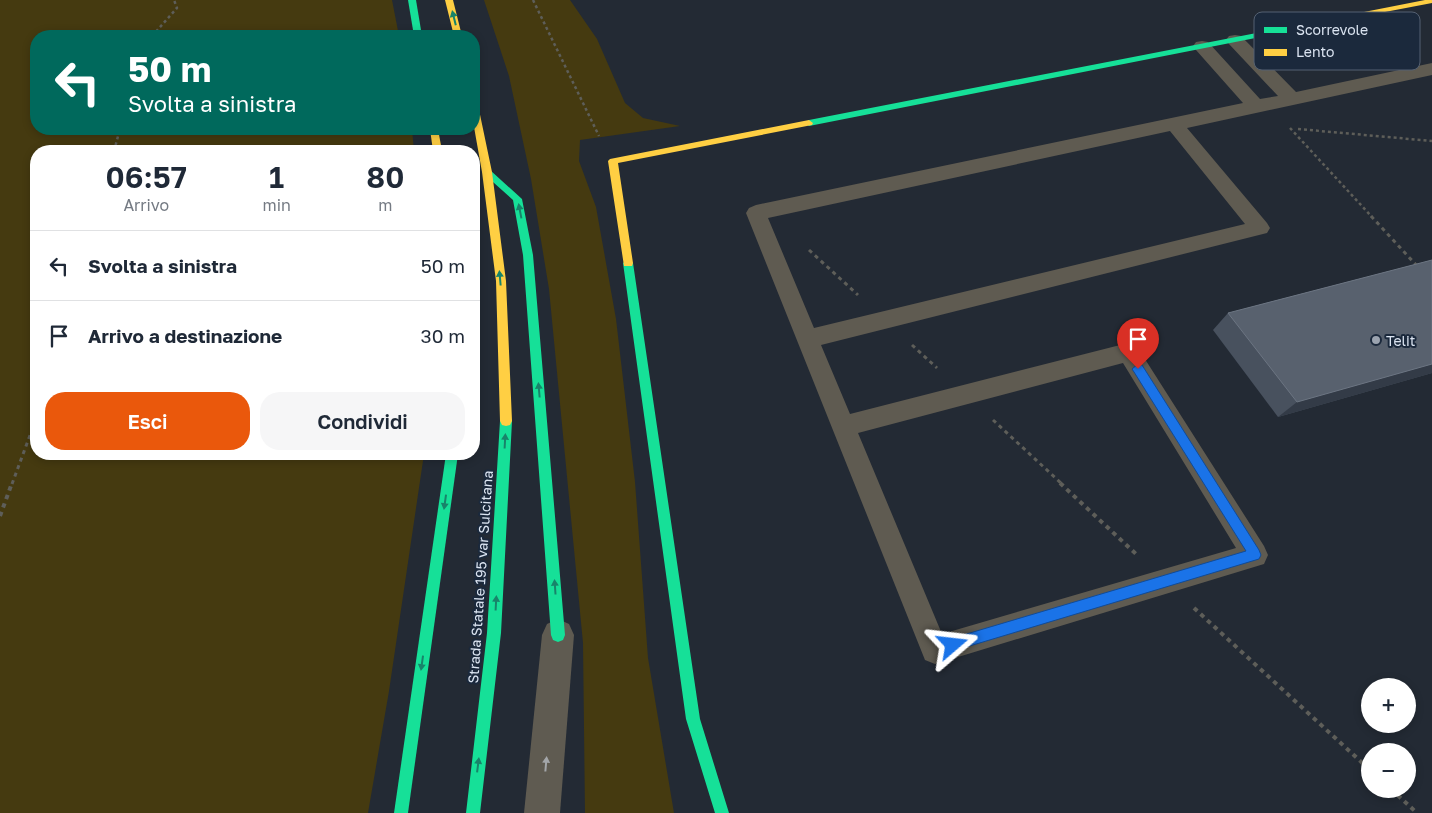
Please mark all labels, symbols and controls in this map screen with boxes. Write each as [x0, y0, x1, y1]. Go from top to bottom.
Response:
one-way arrow [450, 11, 458, 26]
legend [1254, 12, 1420, 70]
text: Scorrevole [1296, 21, 1368, 38]
text: Lento [1296, 43, 1334, 60]
text: 50 m [128, 48, 211, 90]
icon: left [45, 50, 110, 115]
text: Svolta a sinistra [128, 90, 296, 117]
text: 06:57 [106, 159, 187, 195]
text: 1 [269, 159, 284, 195]
text: 80 [366, 159, 404, 195]
text: Arrivo [123, 195, 169, 215]
text: min [263, 195, 291, 215]
text: m [378, 195, 392, 215]
one-way arrow [515, 203, 523, 219]
icon: left [45, 252, 73, 280]
text: Svolta a sinistra [88, 254, 237, 277]
text: 50 m [421, 254, 465, 277]
one-way arrow [496, 270, 504, 286]
pin [1117, 318, 1159, 369]
icon: arrive [45, 322, 73, 350]
text: Arrivo a destinazione [88, 324, 282, 347]
text: 30 m [421, 324, 465, 347]
icon: arrive [1124, 325, 1152, 353]
place label: Telit [1386, 332, 1415, 349]
marker: Telit [1370, 334, 1382, 346]
one-way arrow [535, 382, 543, 398]
button: Esci [45, 392, 250, 450]
button: Condividi [260, 392, 465, 450]
one-way arrow [501, 433, 509, 449]
street label: Strada Statale 195 var Sulcitana [464, 470, 496, 684]
one-way arrow [441, 494, 449, 510]
one-way arrow [550, 579, 558, 595]
one-way arrow [492, 595, 500, 611]
position arrow [926, 618, 978, 670]
one-way arrow [418, 655, 426, 671]
map controls [1361, 678, 1416, 798]
button: + [1361, 678, 1416, 733]
button: − [1361, 743, 1416, 798]
one-way arrow [474, 756, 482, 772]
one-way arrow [542, 756, 550, 772]

